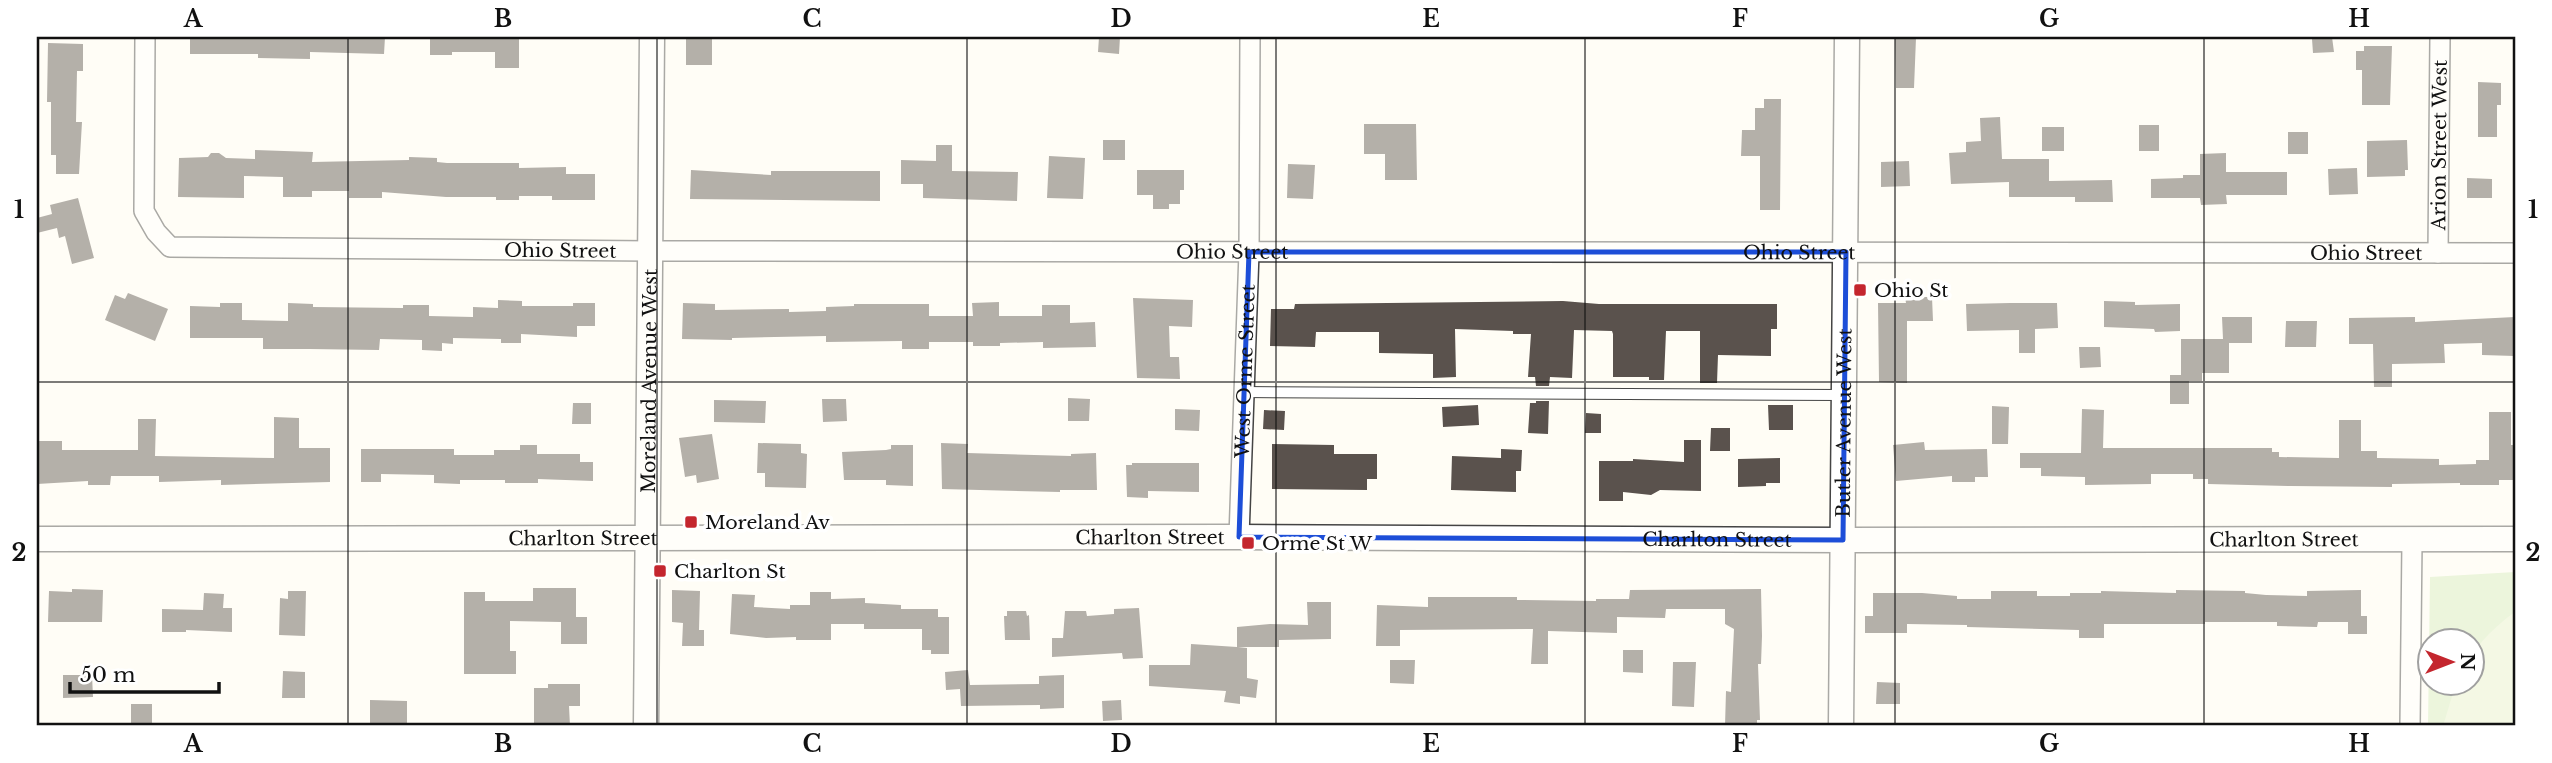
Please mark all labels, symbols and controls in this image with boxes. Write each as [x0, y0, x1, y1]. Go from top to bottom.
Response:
text: A [183, 5, 204, 33]
text: B [494, 5, 512, 33]
text: C [803, 5, 821, 33]
text: D [1110, 5, 1132, 33]
text: E [1422, 5, 1440, 33]
text: F [1732, 5, 1748, 33]
text: G [2039, 5, 2059, 33]
text: H [2348, 5, 2370, 33]
street label: Arion Street West [2427, 59, 2451, 231]
text: 1 [14, 196, 24, 224]
text: 1 [2528, 196, 2538, 224]
street label: Ohio Street [504, 238, 617, 262]
street label: Ohio Street [1176, 240, 1289, 263]
street label: Ohio Street [1743, 241, 1856, 264]
street label: Ohio Street [2310, 241, 2423, 264]
street label: Moreland Avenue West [637, 268, 661, 493]
place label: Ohio St [1874, 279, 1949, 302]
marker: Ohio St [1852, 282, 1868, 298]
street label: West Orme Street [1230, 283, 1259, 459]
street label: Butler Avenue West [1831, 327, 1856, 518]
place label: Moreland Av [705, 511, 830, 534]
marker: Moreland Av [683, 514, 699, 530]
street label: Charlton Street [508, 526, 659, 550]
street label: Charlton Street [1075, 526, 1226, 549]
street label: Charlton Street [1642, 528, 1793, 551]
street label: Charlton Street [2209, 528, 2360, 551]
place label: Orme St W [1262, 532, 1373, 555]
marker: Orme St W [1240, 535, 1256, 551]
text: 2 [12, 539, 26, 567]
text: 2 [2526, 539, 2540, 567]
place label: Charlton St [674, 560, 786, 583]
marker: Charlton St [652, 563, 668, 579]
north arrow [2416, 626, 2486, 696]
scale bar [70, 651, 219, 695]
text: N [2456, 653, 2479, 671]
text: 50 m [80, 662, 136, 688]
text: A [183, 730, 204, 758]
text: B [494, 730, 512, 758]
text: C [803, 730, 821, 758]
text: D [1110, 730, 1132, 758]
text: E [1422, 730, 1440, 758]
text: F [1732, 730, 1748, 758]
text: G [2039, 730, 2059, 758]
text: H [2348, 730, 2370, 758]

